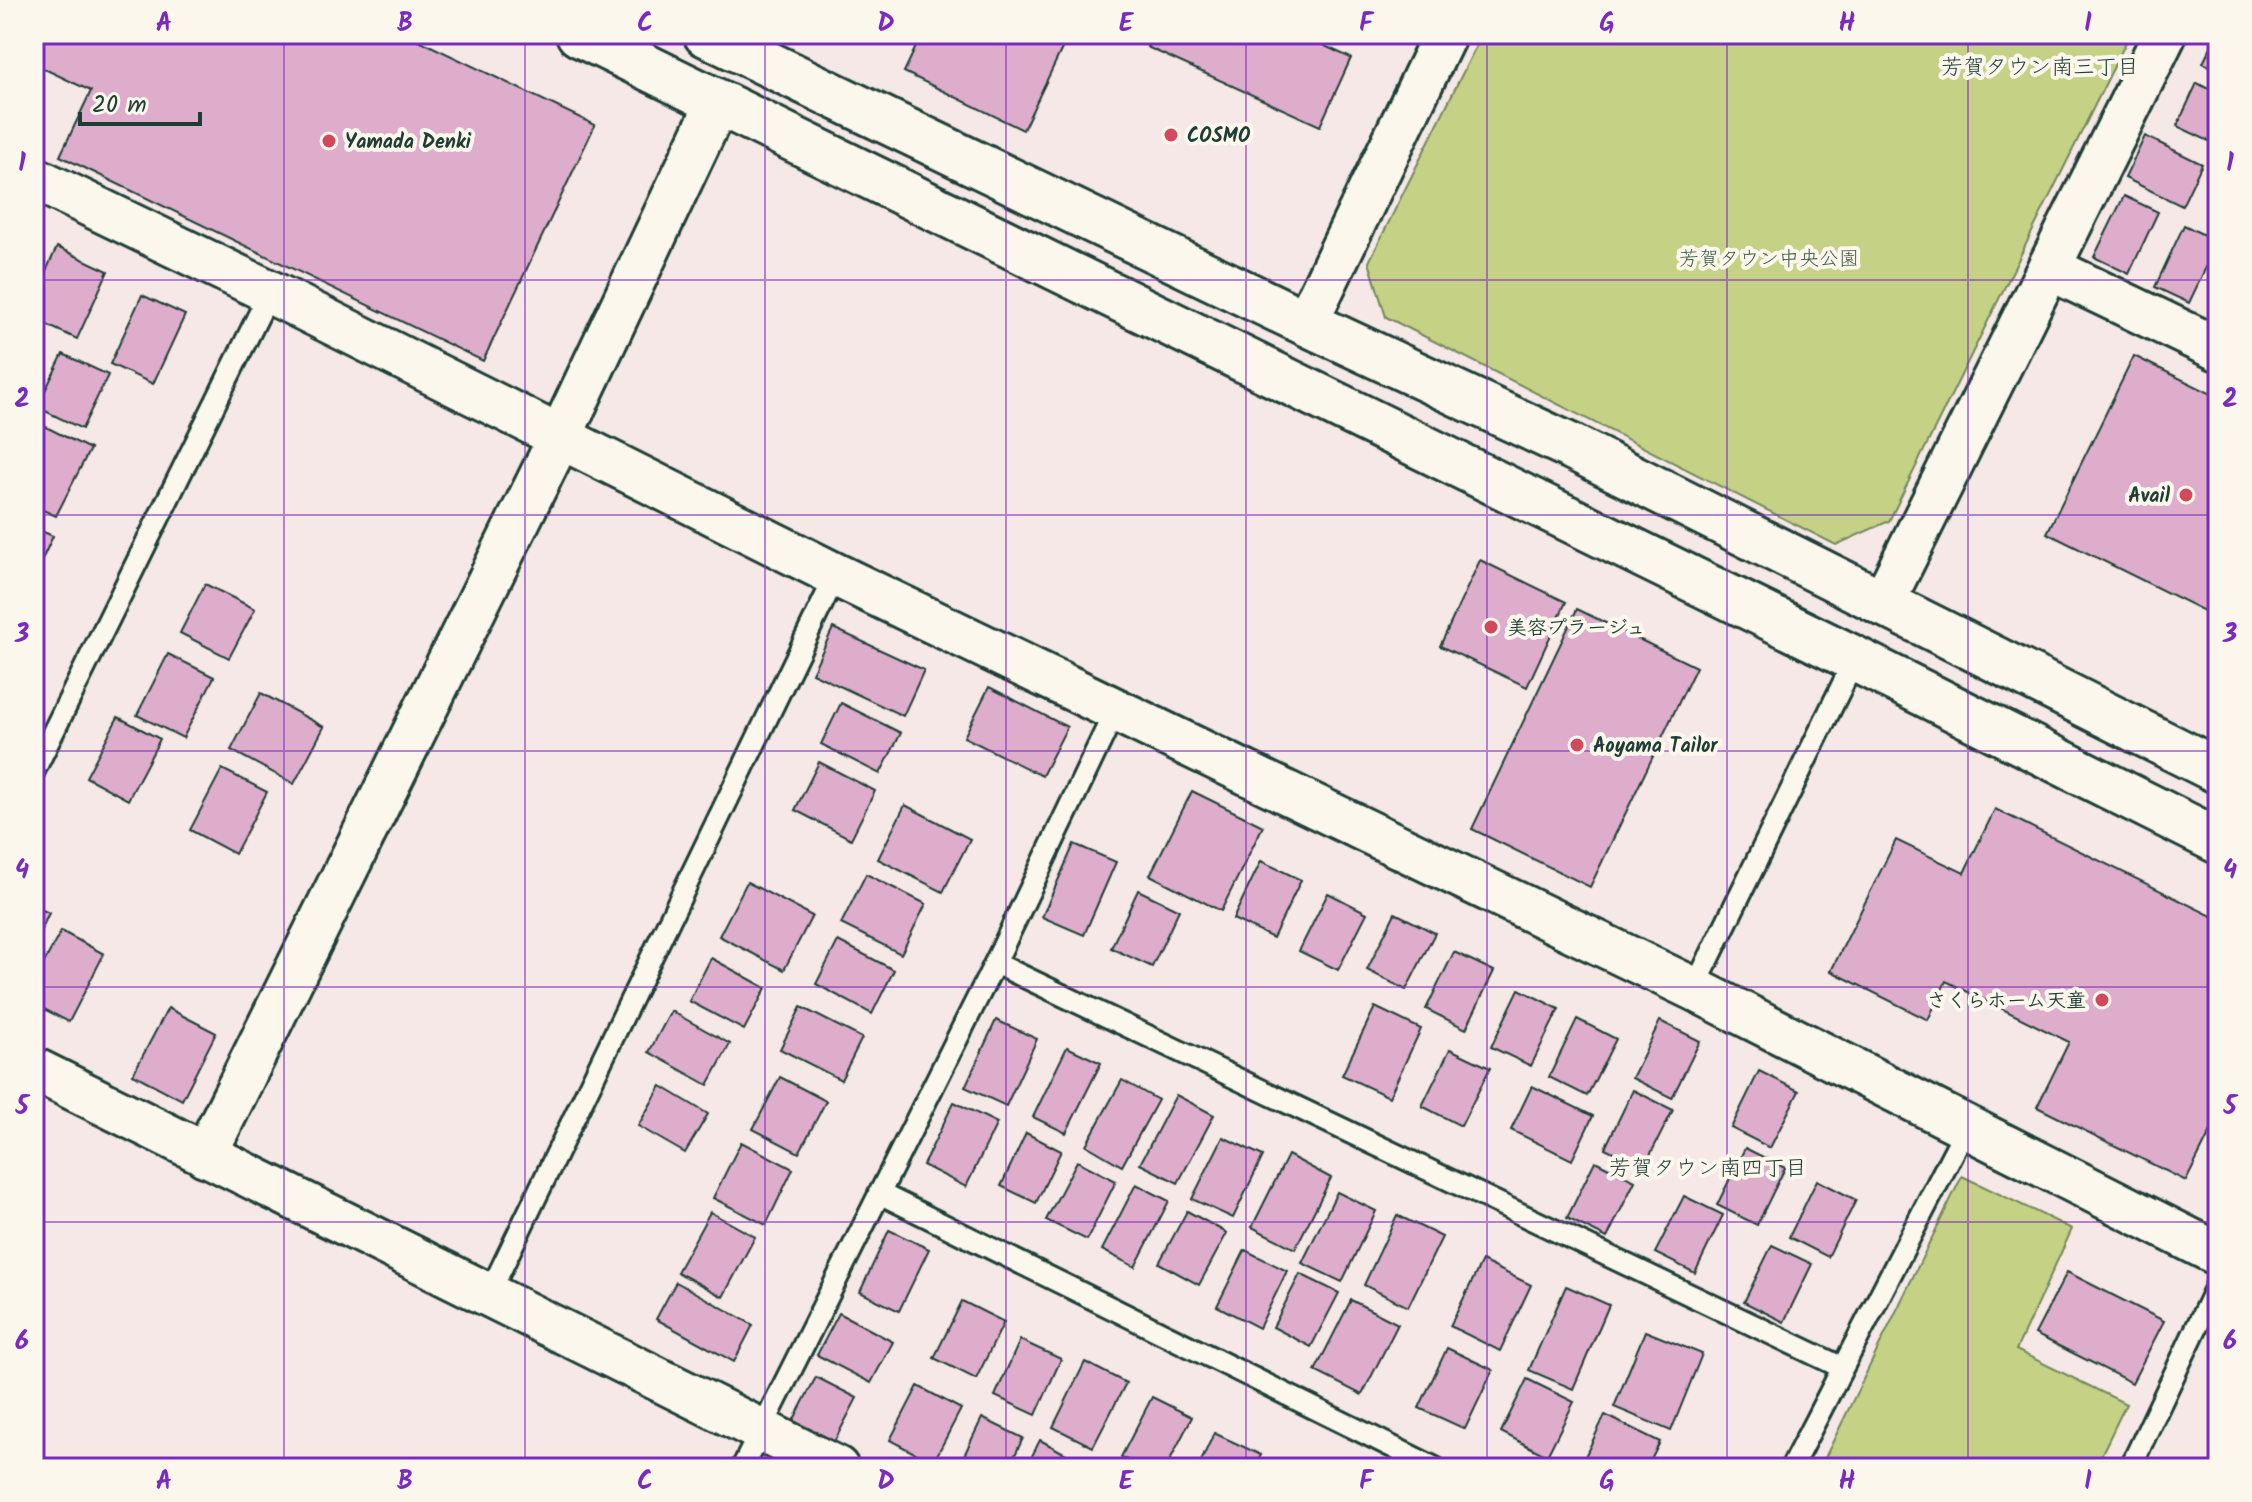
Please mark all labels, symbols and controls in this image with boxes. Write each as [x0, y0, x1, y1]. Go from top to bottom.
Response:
text: A [156, 3, 172, 45]
text: B [397, 3, 413, 45]
text: C [637, 3, 653, 45]
text: D [877, 3, 895, 45]
text: E [1119, 3, 1135, 45]
text: F [1359, 3, 1375, 45]
text: G [1599, 3, 1615, 45]
text: H [1839, 3, 1856, 45]
text: I [2084, 3, 2092, 45]
district label: 芳賀タウン南三丁目 [1941, 51, 2139, 86]
scale bar [80, 76, 200, 126]
text: 20 m [92, 86, 147, 125]
place label: COSMO [1187, 121, 1251, 153]
marker: COSMO [1162, 126, 1180, 144]
place label: Yamada Denki [345, 127, 472, 159]
marker: Yamada Denki [320, 132, 338, 150]
text: 1 [18, 143, 26, 185]
text: 1 [2226, 143, 2234, 185]
park label: 芳賀タウン中央公園 [1679, 244, 1859, 276]
text: 2 [14, 379, 30, 421]
text: 2 [2222, 379, 2238, 421]
place label: Avail [2128, 481, 2171, 513]
marker: Avail [2177, 486, 2195, 504]
place label: 美容プラージュ [1507, 613, 1646, 645]
text: 3 [14, 614, 29, 656]
text: 3 [2222, 614, 2237, 656]
marker: 美容プラージュ [1482, 618, 1500, 636]
place label: Aoyama Tailor [1593, 731, 1718, 763]
marker: Aoyama Tailor [1568, 736, 1586, 754]
text: 4 [15, 850, 29, 892]
text: 4 [2223, 850, 2237, 892]
place label: さくらホーム天童 [1927, 986, 2086, 1018]
marker: さくらホーム天童 [2093, 991, 2111, 1009]
text: 5 [14, 1086, 30, 1128]
text: 5 [2222, 1086, 2238, 1128]
district label: 芳賀タウン南四丁目 [1609, 1152, 1807, 1187]
text: 6 [15, 1321, 29, 1363]
text: 6 [2223, 1321, 2237, 1363]
text: A [156, 1461, 172, 1502]
text: B [397, 1461, 413, 1502]
text: C [637, 1461, 653, 1502]
text: D [877, 1461, 895, 1502]
text: E [1119, 1461, 1135, 1502]
text: F [1359, 1461, 1375, 1502]
text: G [1599, 1461, 1615, 1502]
text: H [1839, 1461, 1856, 1502]
text: I [2084, 1461, 2092, 1502]

